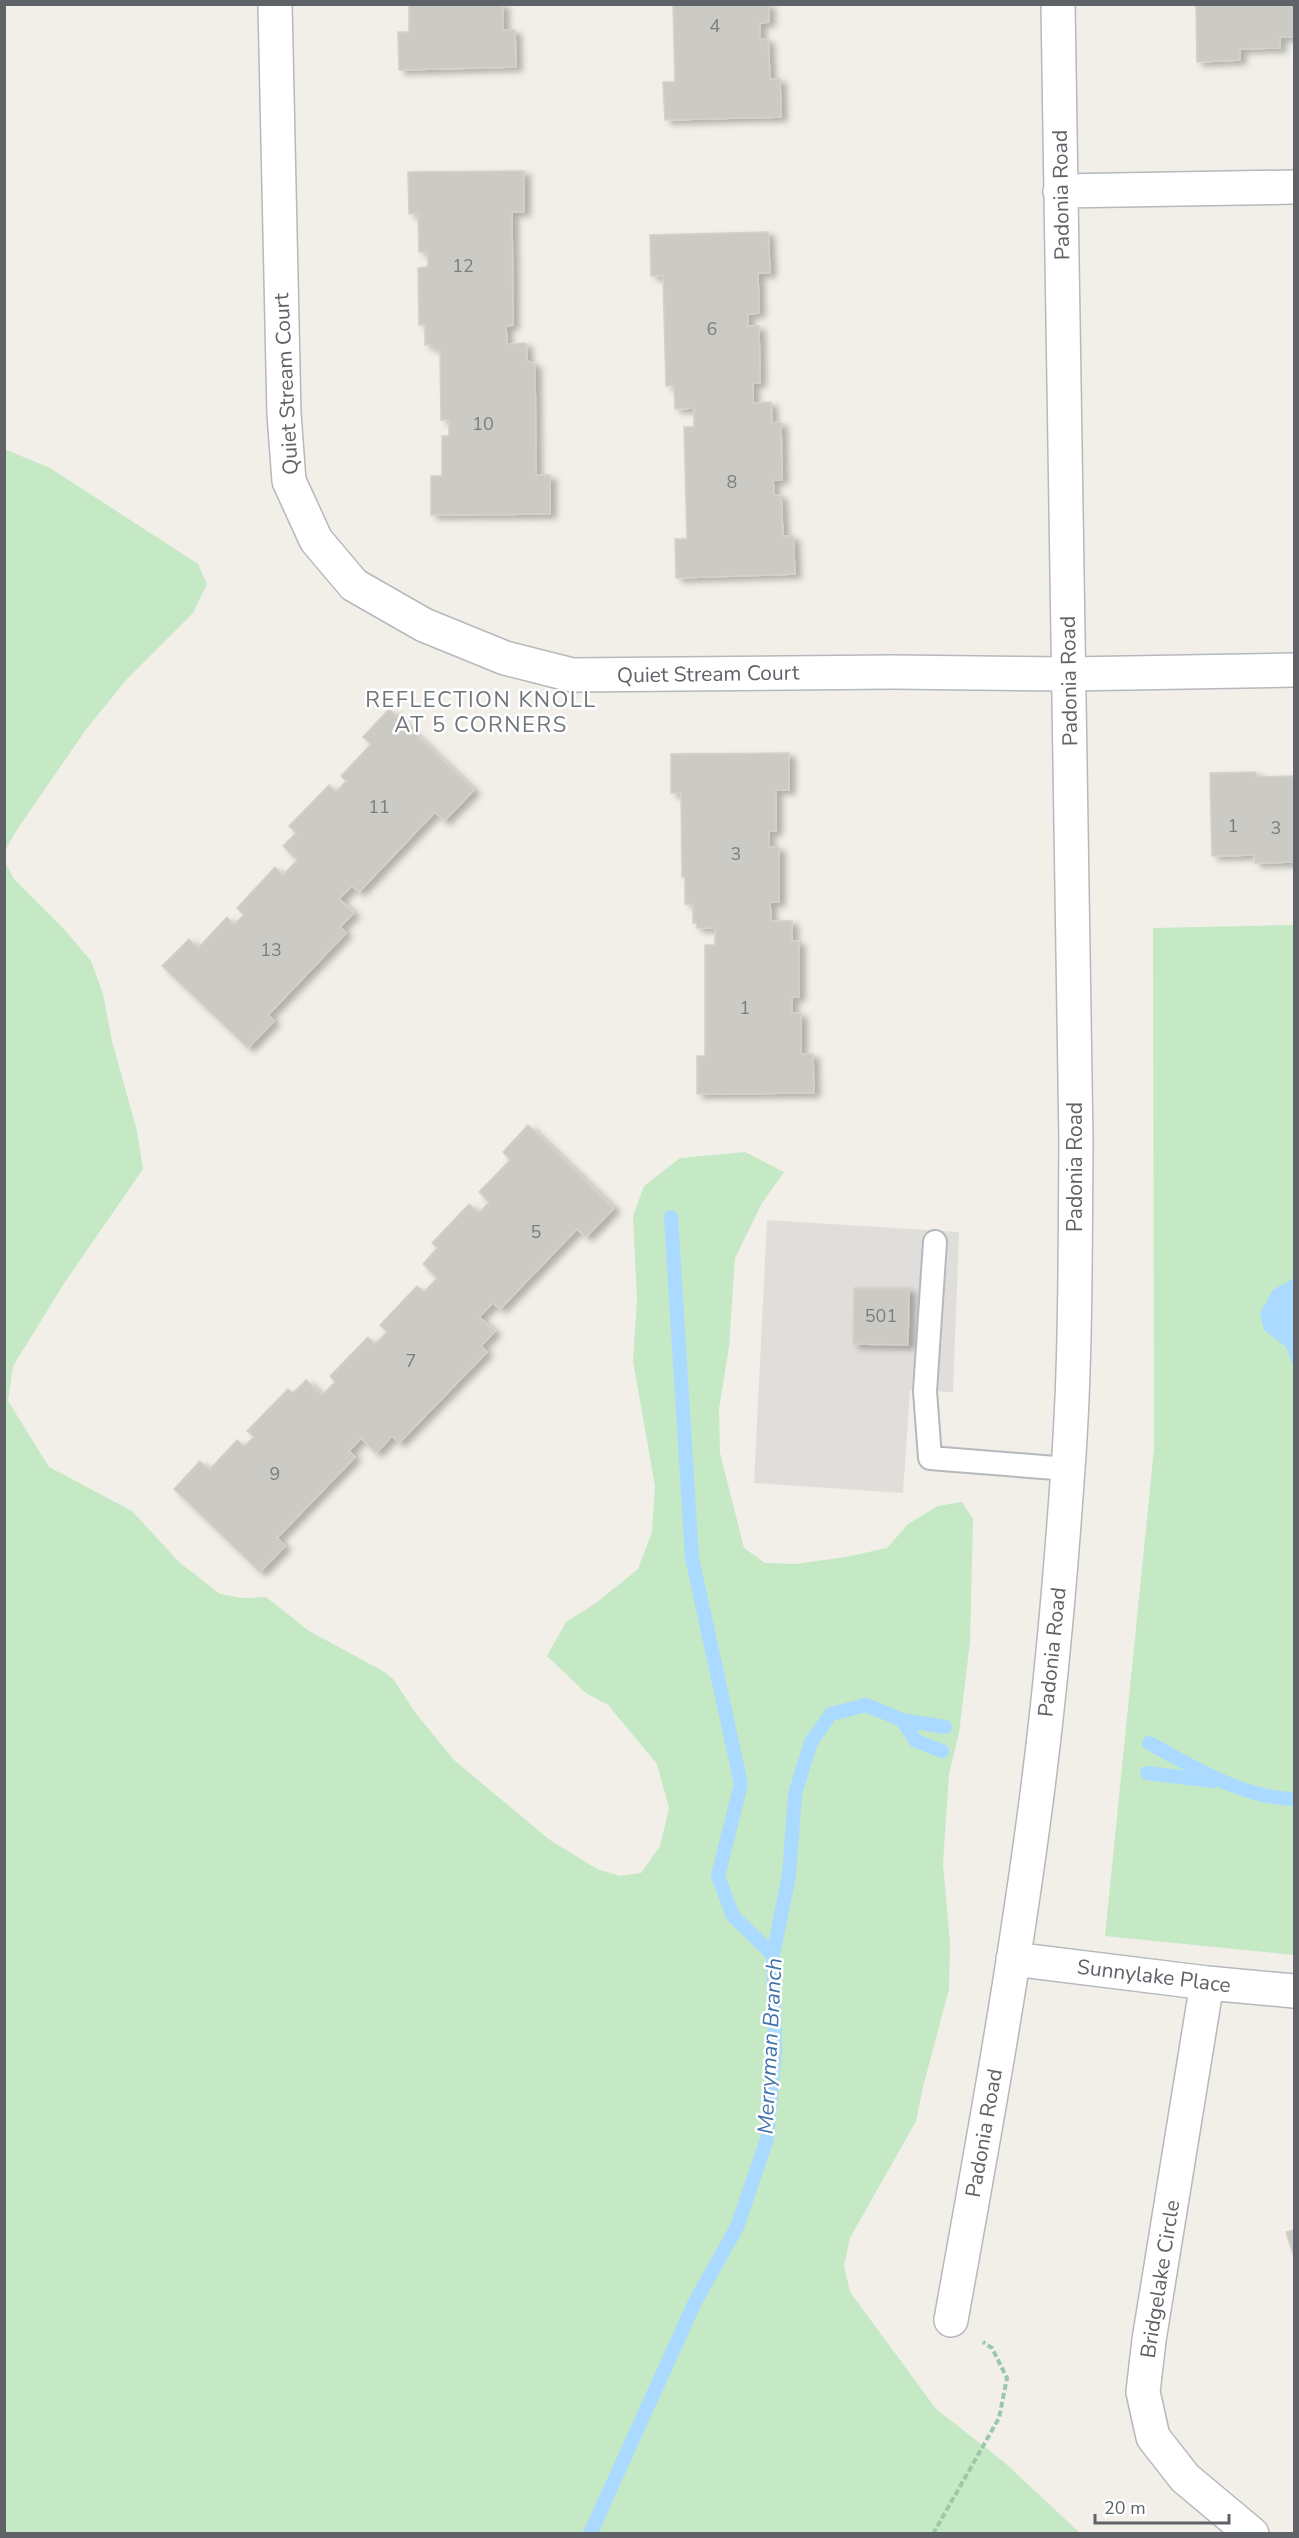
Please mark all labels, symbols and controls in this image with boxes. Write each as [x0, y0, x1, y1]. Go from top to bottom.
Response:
house number: 4 [710, 14, 721, 38]
street label: Padonia Road [1046, 130, 1076, 260]
house number: 12 [452, 254, 474, 278]
street label: Quiet Stream Court [267, 292, 305, 476]
house number: 6 [707, 317, 717, 341]
house number: 10 [472, 412, 494, 436]
house number: 8 [727, 470, 737, 494]
street label: Padonia Road [1054, 616, 1084, 746]
street label: Quiet Stream Court [617, 658, 800, 690]
district label: REFLECTION KNOLL AT 5 CORNERS [365, 685, 597, 740]
house number: 11 [368, 795, 390, 819]
house number: 1 [1228, 814, 1238, 838]
house number: 3 [1271, 816, 1281, 840]
house number: 3 [731, 842, 741, 866]
house number: 13 [260, 938, 282, 962]
house number: 1 [740, 996, 750, 1020]
street label: Padonia Road [1061, 1102, 1089, 1232]
house number: 5 [531, 1220, 541, 1244]
house number: 501 [865, 1304, 897, 1328]
house number: 7 [406, 1349, 416, 1373]
house number: 9 [270, 1462, 280, 1486]
street label: Padonia Road [1031, 1586, 1073, 1718]
street label: Sunnylake Place [1076, 1953, 1232, 1999]
water label: Merryman Branch [750, 1957, 790, 2135]
street label: Padonia Road [959, 2067, 1009, 2199]
street label: Bridgelake Circle [1134, 2198, 1186, 2360]
scale bar [1095, 2487, 1228, 2525]
text: 20 m [1104, 2496, 1146, 2520]

